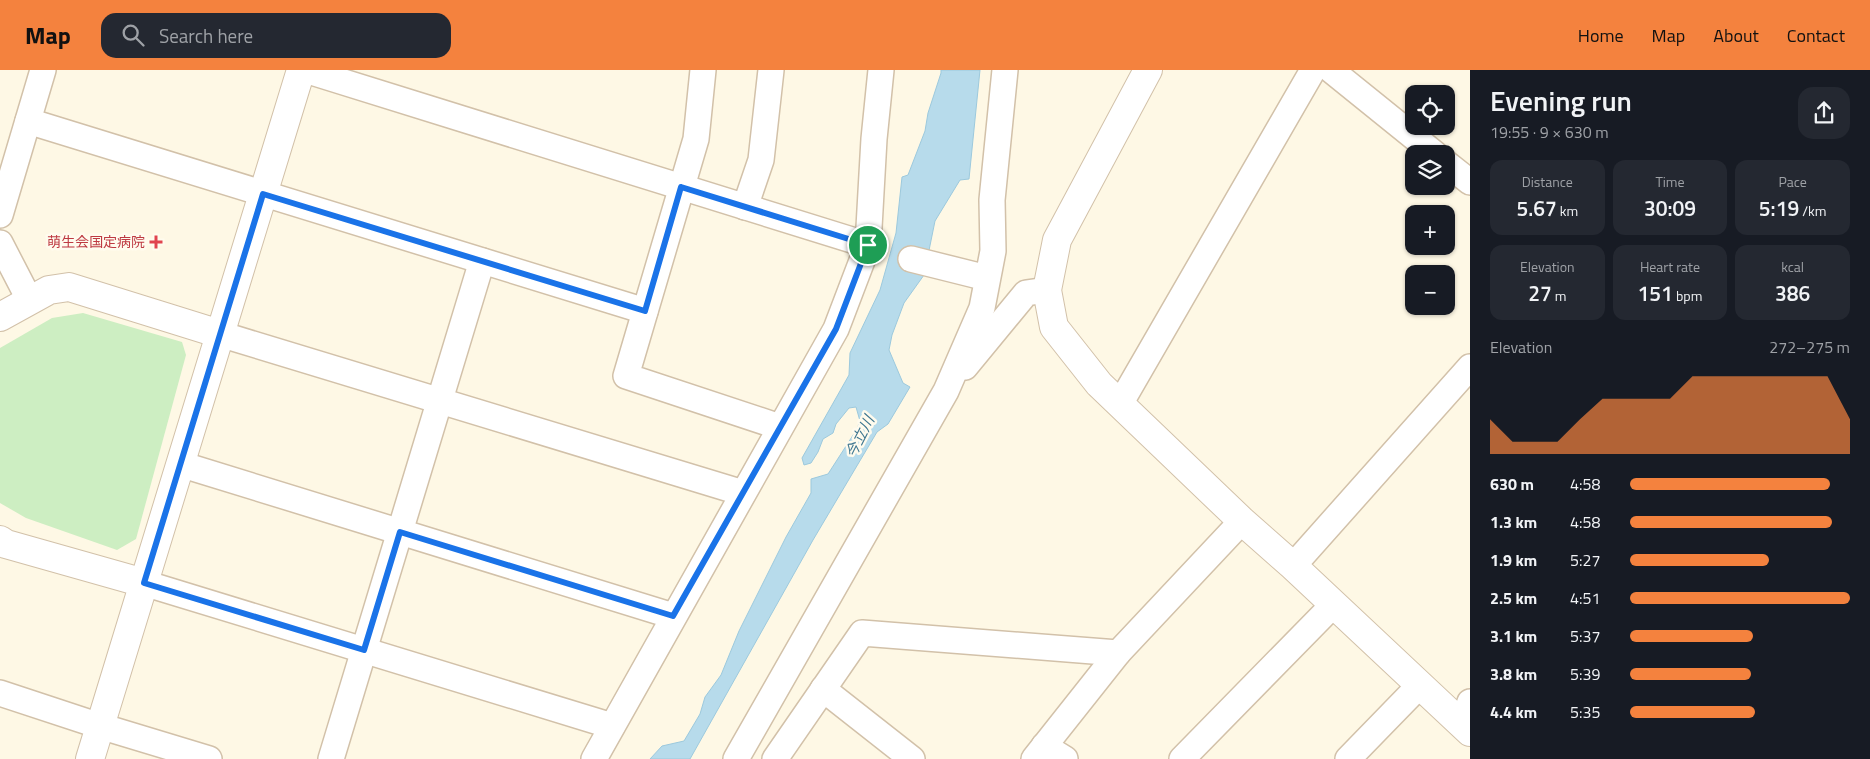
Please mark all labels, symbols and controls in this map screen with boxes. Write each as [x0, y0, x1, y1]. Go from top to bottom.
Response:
search box [101, 13, 451, 58]
text: Map [25, 17, 71, 53]
icon: search [119, 21, 147, 49]
text: Search here [159, 21, 253, 50]
text: Home [1578, 22, 1624, 49]
text: Map [1652, 22, 1685, 49]
text: About [1713, 22, 1759, 49]
text: Contact [1787, 22, 1845, 49]
text: Evening run [1490, 79, 1632, 122]
map controls [1405, 85, 1455, 315]
button: locate [1405, 85, 1455, 135]
button: share [1798, 87, 1850, 139]
text: 19:55 · 9 × 630 m [1490, 120, 1609, 144]
button: layers [1405, 145, 1455, 195]
text: Distance [1522, 171, 1573, 192]
text: Time [1655, 171, 1685, 192]
text: Pace [1778, 171, 1807, 192]
text: 5.67 [1516, 192, 1557, 224]
text: 30:09 [1644, 192, 1696, 224]
text: 5:19 [1759, 192, 1799, 224]
text: km [1557, 200, 1578, 221]
text: /km [1799, 200, 1826, 221]
button: + [1405, 205, 1455, 255]
pin [847, 224, 889, 266]
place label: 萌生会国定病院 [47, 231, 145, 252]
icon: arrive [854, 231, 882, 259]
marker: 萌生会国定病院 [149, 235, 163, 249]
text: Elevation [1520, 256, 1575, 277]
text: Heart rate [1640, 256, 1700, 277]
text: kcal [1781, 256, 1804, 277]
button: − [1405, 265, 1455, 315]
text: 27 [1528, 277, 1552, 309]
text: 151 [1638, 277, 1673, 309]
text: 386 [1775, 277, 1810, 309]
text: m [1552, 285, 1566, 306]
text: bpm [1673, 285, 1702, 306]
text: Elevation [1490, 335, 1552, 359]
text: 272–275 m [1769, 335, 1850, 359]
water label: 今立川 [839, 410, 881, 462]
text: 630 m [1490, 472, 1534, 496]
text: 4:58 [1570, 472, 1600, 496]
text: 1.3 km [1490, 510, 1537, 534]
text: 4:58 [1570, 510, 1600, 534]
text: 1.9 km [1490, 548, 1537, 572]
text: 5:27 [1570, 548, 1600, 572]
text: 2.5 km [1490, 586, 1537, 610]
text: 4:51 [1570, 586, 1600, 610]
text: 3.1 km [1490, 624, 1537, 648]
text: 5:37 [1570, 624, 1600, 648]
text: 3.8 km [1490, 662, 1537, 686]
text: 5:39 [1570, 662, 1600, 686]
text: 4.4 km [1490, 700, 1537, 724]
text: 5:35 [1570, 700, 1600, 724]

